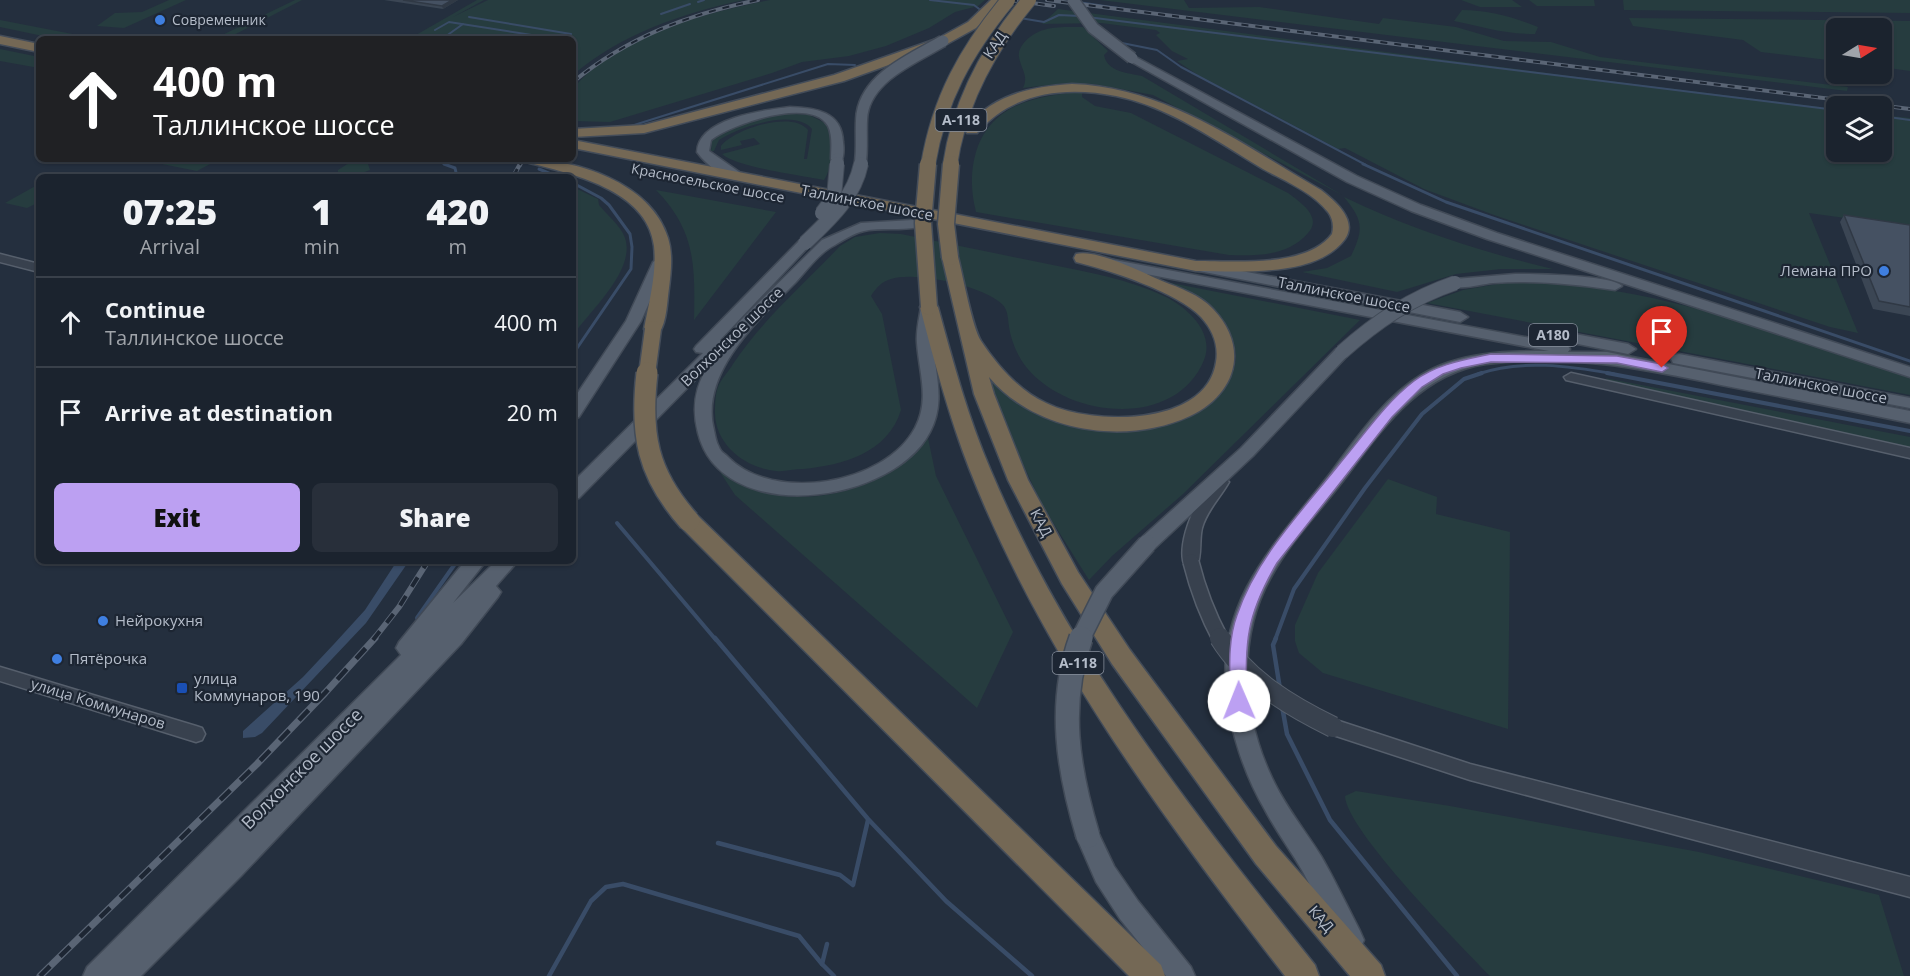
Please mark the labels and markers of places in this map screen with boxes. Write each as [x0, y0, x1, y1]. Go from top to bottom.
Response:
place label: Современник [172, 10, 266, 29]
marker: Современник [153, 13, 167, 27]
place label: Лемана ПРО [1780, 260, 1872, 280]
marker: Лемана ПРО [1877, 264, 1891, 278]
pin [1636, 306, 1687, 368]
place label: Нейрокухня [115, 610, 203, 630]
marker: Нейрокухня [96, 614, 110, 628]
place label: Пятёрочка [69, 648, 147, 668]
marker: Пятёрочка [50, 652, 64, 666]
place label: улица Коммунаров, 190 [194, 668, 320, 705]
marker: улица Коммунаров, 190 [175, 681, 189, 695]

